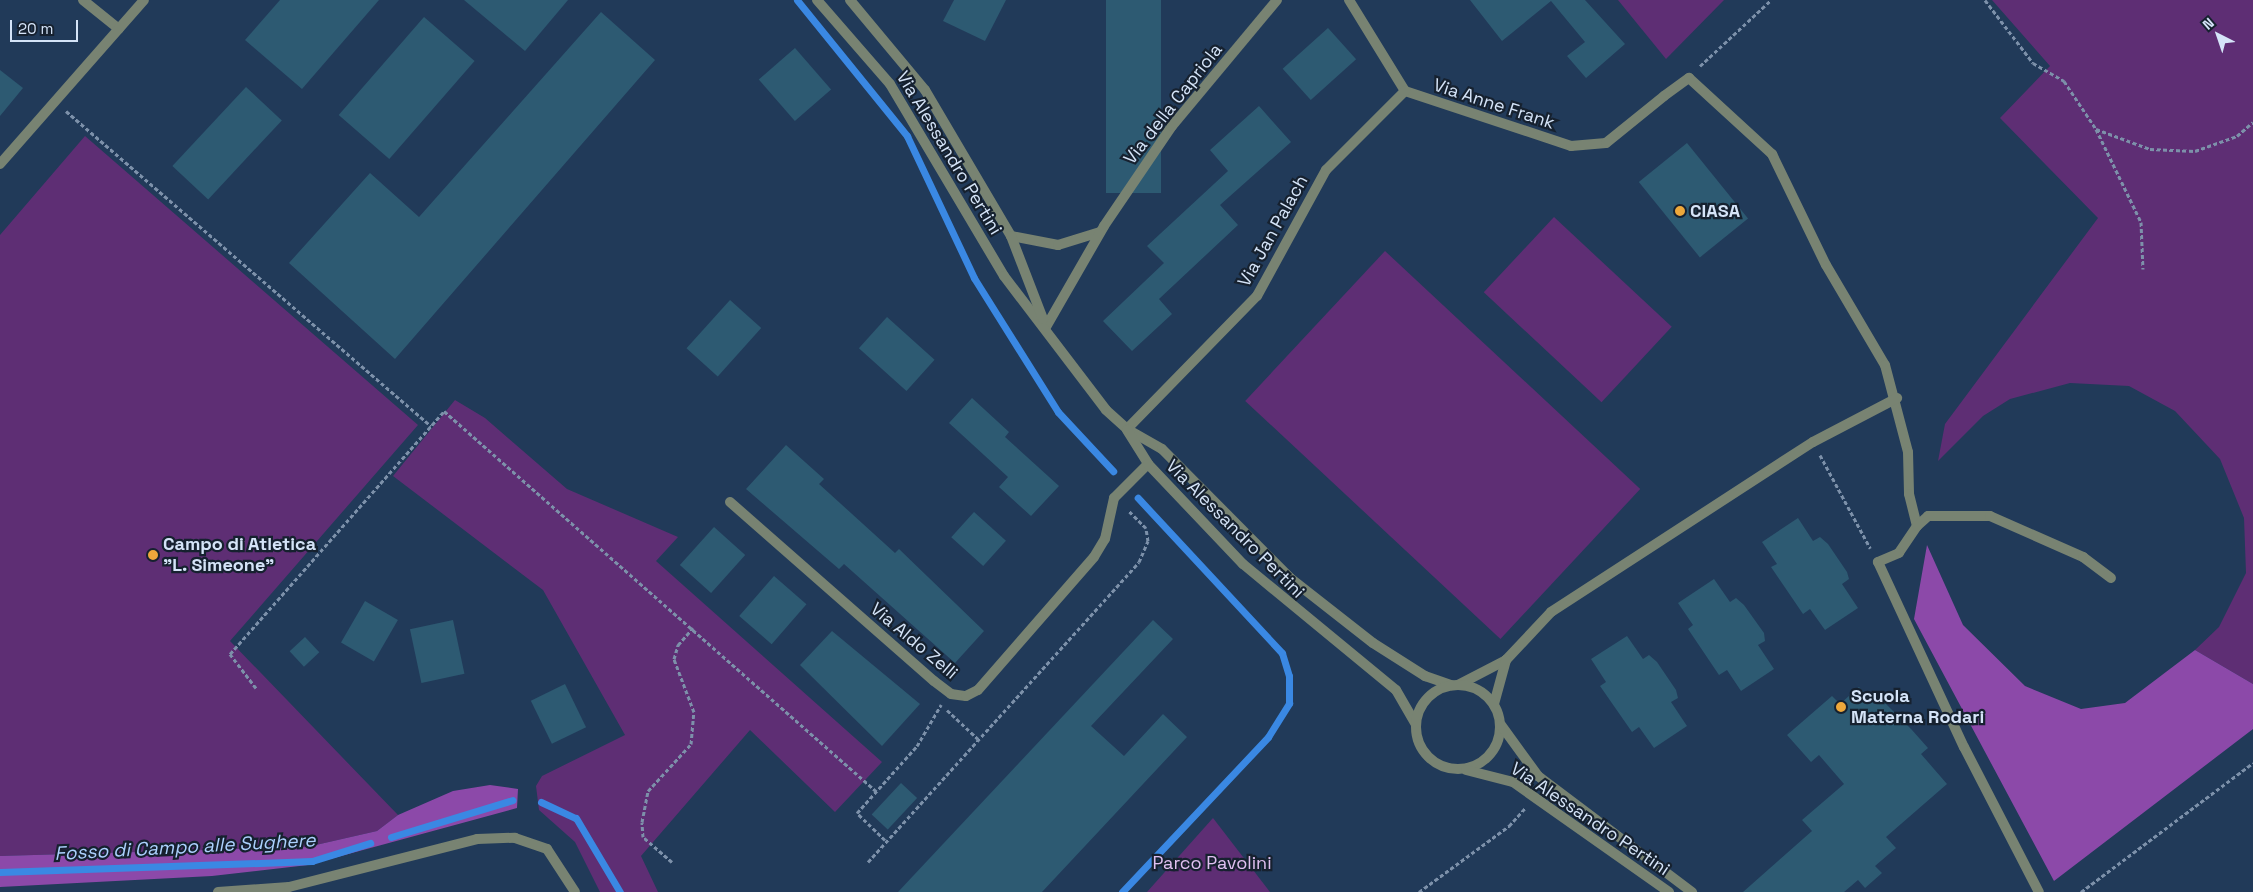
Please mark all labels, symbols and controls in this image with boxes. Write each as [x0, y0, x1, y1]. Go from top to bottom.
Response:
scale bar [12, 10, 80, 42]
north arrow [2193, 10, 2243, 60]
text: N [2199, 14, 2218, 34]
text: 20 m [18, 19, 53, 38]
street label: Via della Capriola [1119, 39, 1227, 169]
street label: Via Alessandro Pertini [892, 67, 1006, 239]
street label: Via Anne Frank [1431, 74, 1557, 134]
street label: Via Jan Palach [1233, 172, 1313, 290]
place label: CIASA [1690, 200, 1740, 222]
marker: CIASA [1674, 205, 1686, 217]
street label: Via Alessandro Pertini [1161, 455, 1309, 603]
place label: Campo di Atletica "L. Simeone" [163, 534, 316, 576]
marker: Campo di Atletica "L. Simeone" [147, 549, 159, 561]
street label: Via Aldo Zelli [866, 598, 962, 684]
place label: Scuola Materna Rodari [1851, 686, 1984, 729]
marker: Scuola Materna Rodari [1835, 701, 1847, 713]
street label: Via Alessandro Pertini [1506, 758, 1674, 880]
water label: Fosso di Campo alle Sughere [54, 829, 316, 865]
park label: Parco Pavolini [1152, 852, 1272, 874]

